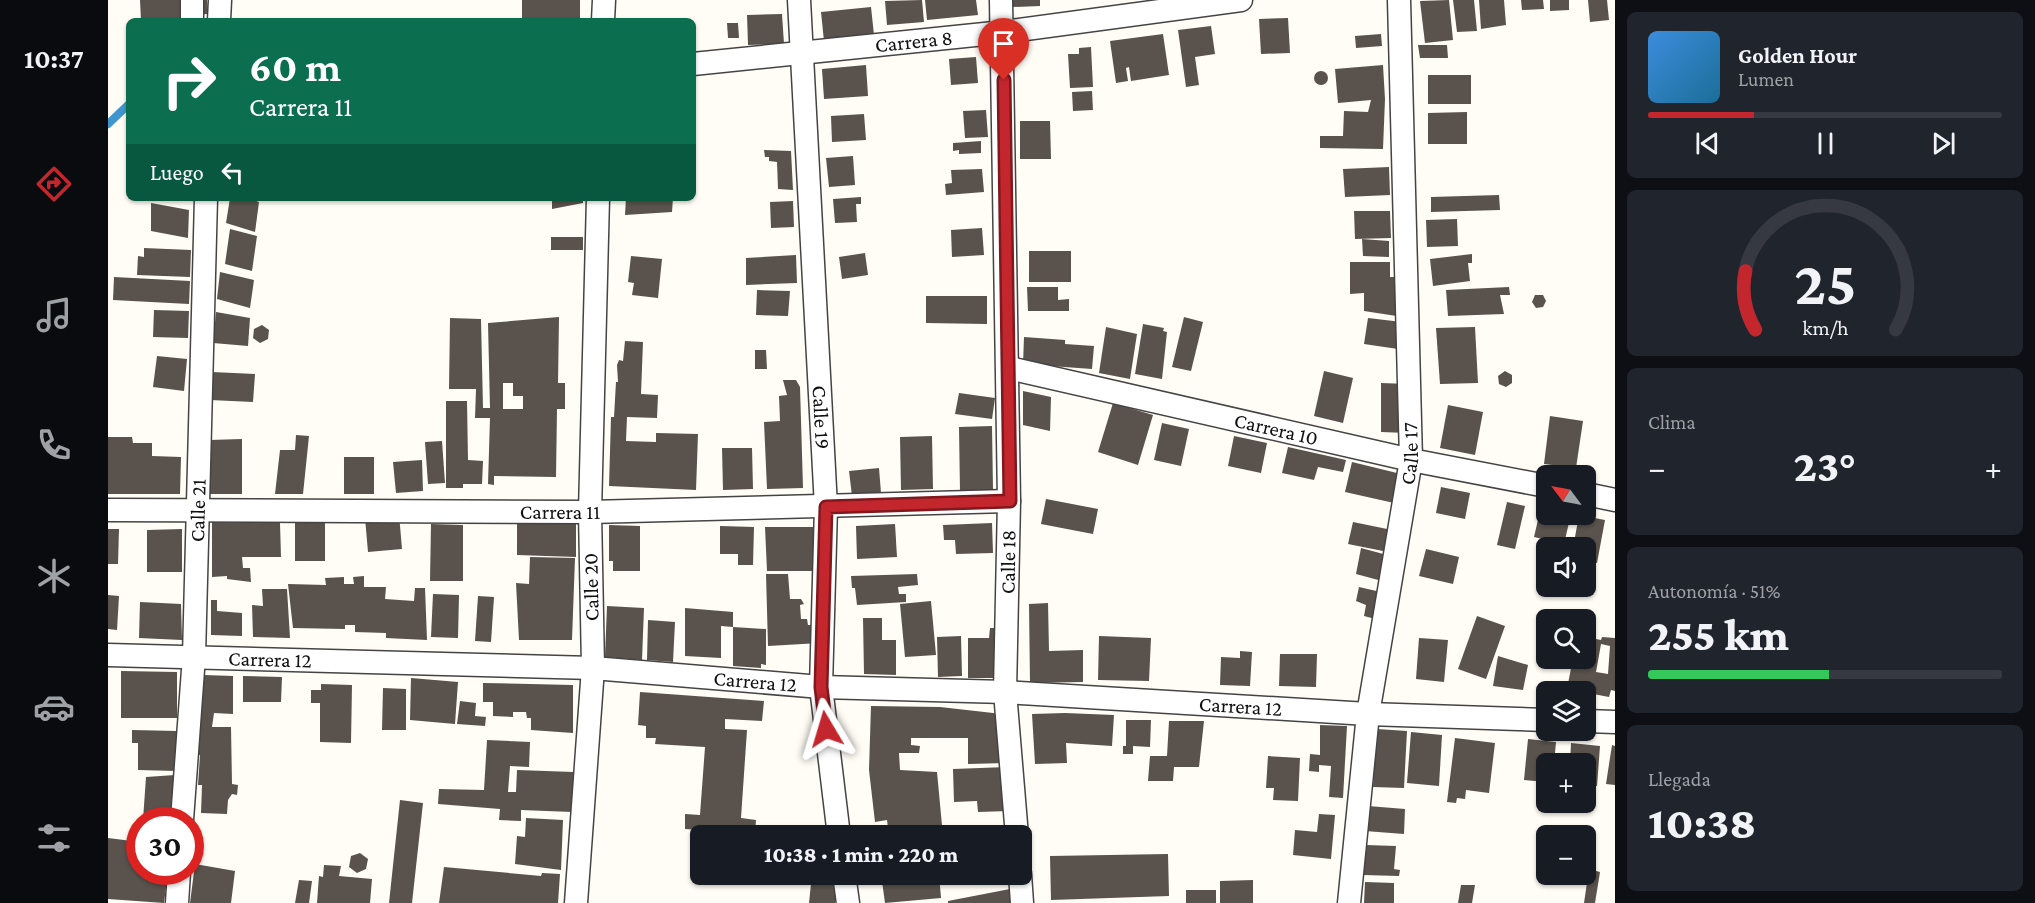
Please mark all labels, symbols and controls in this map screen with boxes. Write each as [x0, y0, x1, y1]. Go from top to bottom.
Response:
pin [978, 18, 1029, 80]
street label: Carrera 8 [874, 25, 954, 57]
icon: arrive [987, 27, 1020, 60]
icon: right [150, 42, 228, 120]
text: 60 m [249, 43, 341, 90]
text: Golden Hour [1738, 43, 1857, 68]
text: 10:37 [24, 44, 84, 74]
text: Lumen [1738, 68, 1794, 90]
text: Carrera 11 [249, 92, 352, 122]
icon: previous [1691, 127, 1724, 160]
icon: pause [1809, 127, 1842, 160]
icon: next [1927, 127, 1960, 160]
icon: left [216, 156, 249, 189]
text: Luego [150, 160, 204, 185]
icon: directions [33, 163, 75, 205]
text: 25 [1794, 248, 1856, 317]
icon: music [33, 294, 75, 336]
text: km/h [1802, 317, 1849, 341]
street label: Calle 19 [808, 385, 835, 450]
street label: Carrera 10 [1232, 408, 1320, 450]
text: Clima [1648, 411, 1696, 433]
street label: Calle 17 [1395, 421, 1423, 487]
icon: phone [33, 424, 75, 466]
text: 23° [1794, 441, 1856, 491]
text: − [1648, 449, 1665, 486]
text: + [1985, 449, 2002, 486]
north arrow [1536, 465, 1596, 525]
map controls [1536, 465, 1596, 885]
street label: Calle 21 [185, 479, 211, 542]
street label: Carrera 11 [520, 500, 601, 524]
street label: Calle 18 [995, 530, 1021, 594]
button: sound [1536, 537, 1596, 597]
street label: Calle 20 [578, 553, 604, 621]
icon: climate [33, 555, 75, 597]
text: Autonomía · 51% [1648, 580, 1780, 602]
button: search [1536, 609, 1596, 669]
text: 255 km [1648, 610, 1789, 660]
street label: Carrera 12 [228, 646, 312, 672]
street label: Carrera 12 [713, 666, 798, 697]
button: layers [1536, 681, 1596, 741]
icon: car [33, 686, 75, 728]
street label: Carrera 12 [1198, 692, 1283, 721]
position arrow [794, 697, 858, 761]
button: + [1536, 753, 1596, 813]
text: Llegada [1648, 768, 1711, 790]
text: 10:38 [1648, 798, 1756, 848]
speed limit sign: 30 [126, 807, 204, 885]
icon: filters [33, 817, 75, 859]
button: − [1536, 825, 1596, 885]
text: 10:38 · 1 min · 220 m [764, 842, 958, 867]

